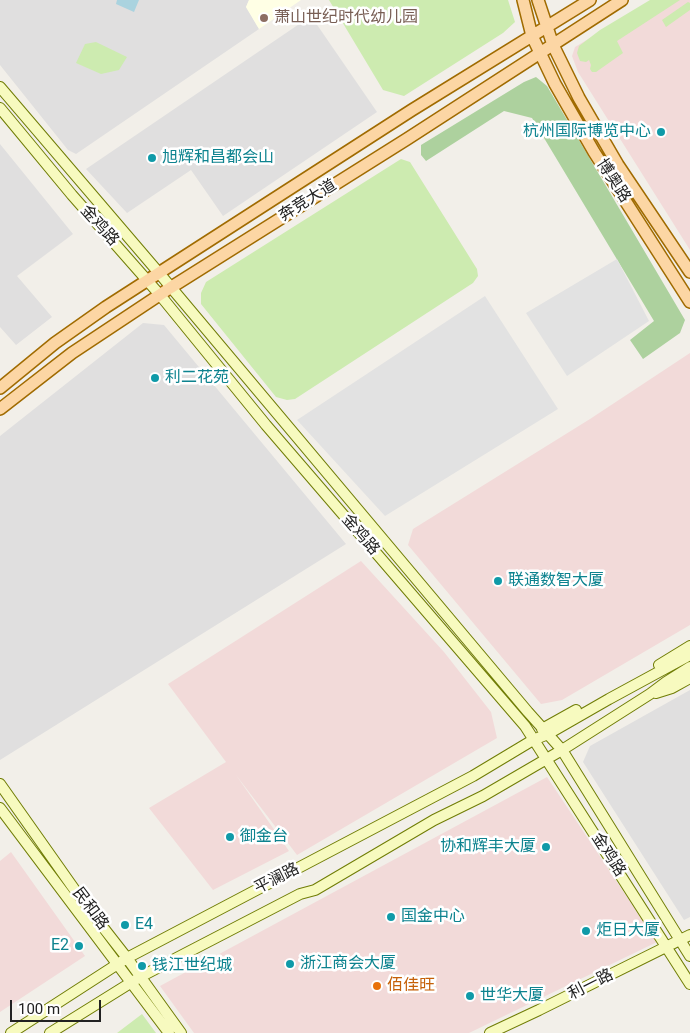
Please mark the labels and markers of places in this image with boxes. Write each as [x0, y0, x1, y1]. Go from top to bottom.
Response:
place label: 萧山世纪时代幼儿园 [274, 8, 418, 28]
marker: 萧山世纪时代幼儿园 [258, 12, 270, 24]
place label: 杭州国际博览中心 [523, 122, 651, 142]
marker: 杭州国际博览中心 [655, 126, 667, 138]
place label: 旭辉和昌都会山 [162, 148, 274, 168]
marker: 旭辉和昌都会山 [146, 152, 158, 164]
place label: 利二花苑 [165, 368, 229, 388]
marker: 利二花苑 [149, 372, 161, 384]
place label: 联通数智大厦 [508, 571, 604, 591]
marker: 联通数智大厦 [492, 575, 504, 587]
place label: 御金台 [240, 827, 288, 847]
marker: 御金台 [224, 831, 236, 843]
place label: 协和辉丰大厦 [440, 837, 536, 857]
marker: 协和辉丰大厦 [540, 841, 552, 853]
place label: 国金中心 [401, 907, 465, 927]
marker: 国金中心 [385, 911, 397, 923]
place label: E4 [135, 915, 153, 935]
marker: E4 [119, 919, 131, 931]
place label: 炬日大厦 [596, 921, 660, 941]
marker: 炬日大厦 [580, 925, 592, 937]
place label: E2 [51, 936, 69, 956]
marker: E2 [73, 940, 85, 952]
place label: 浙江商会大厦 [300, 954, 396, 974]
place label: 钱江世纪城 [152, 956, 232, 976]
marker: 浙江商会大厦 [284, 958, 296, 970]
marker: 钱江世纪城 [136, 960, 148, 972]
place label: 佰佳旺 [387, 976, 435, 996]
marker: 佰佳旺 [371, 980, 383, 992]
place label: 世华大厦 [480, 986, 544, 1006]
marker: 世华大厦 [464, 990, 476, 1002]

